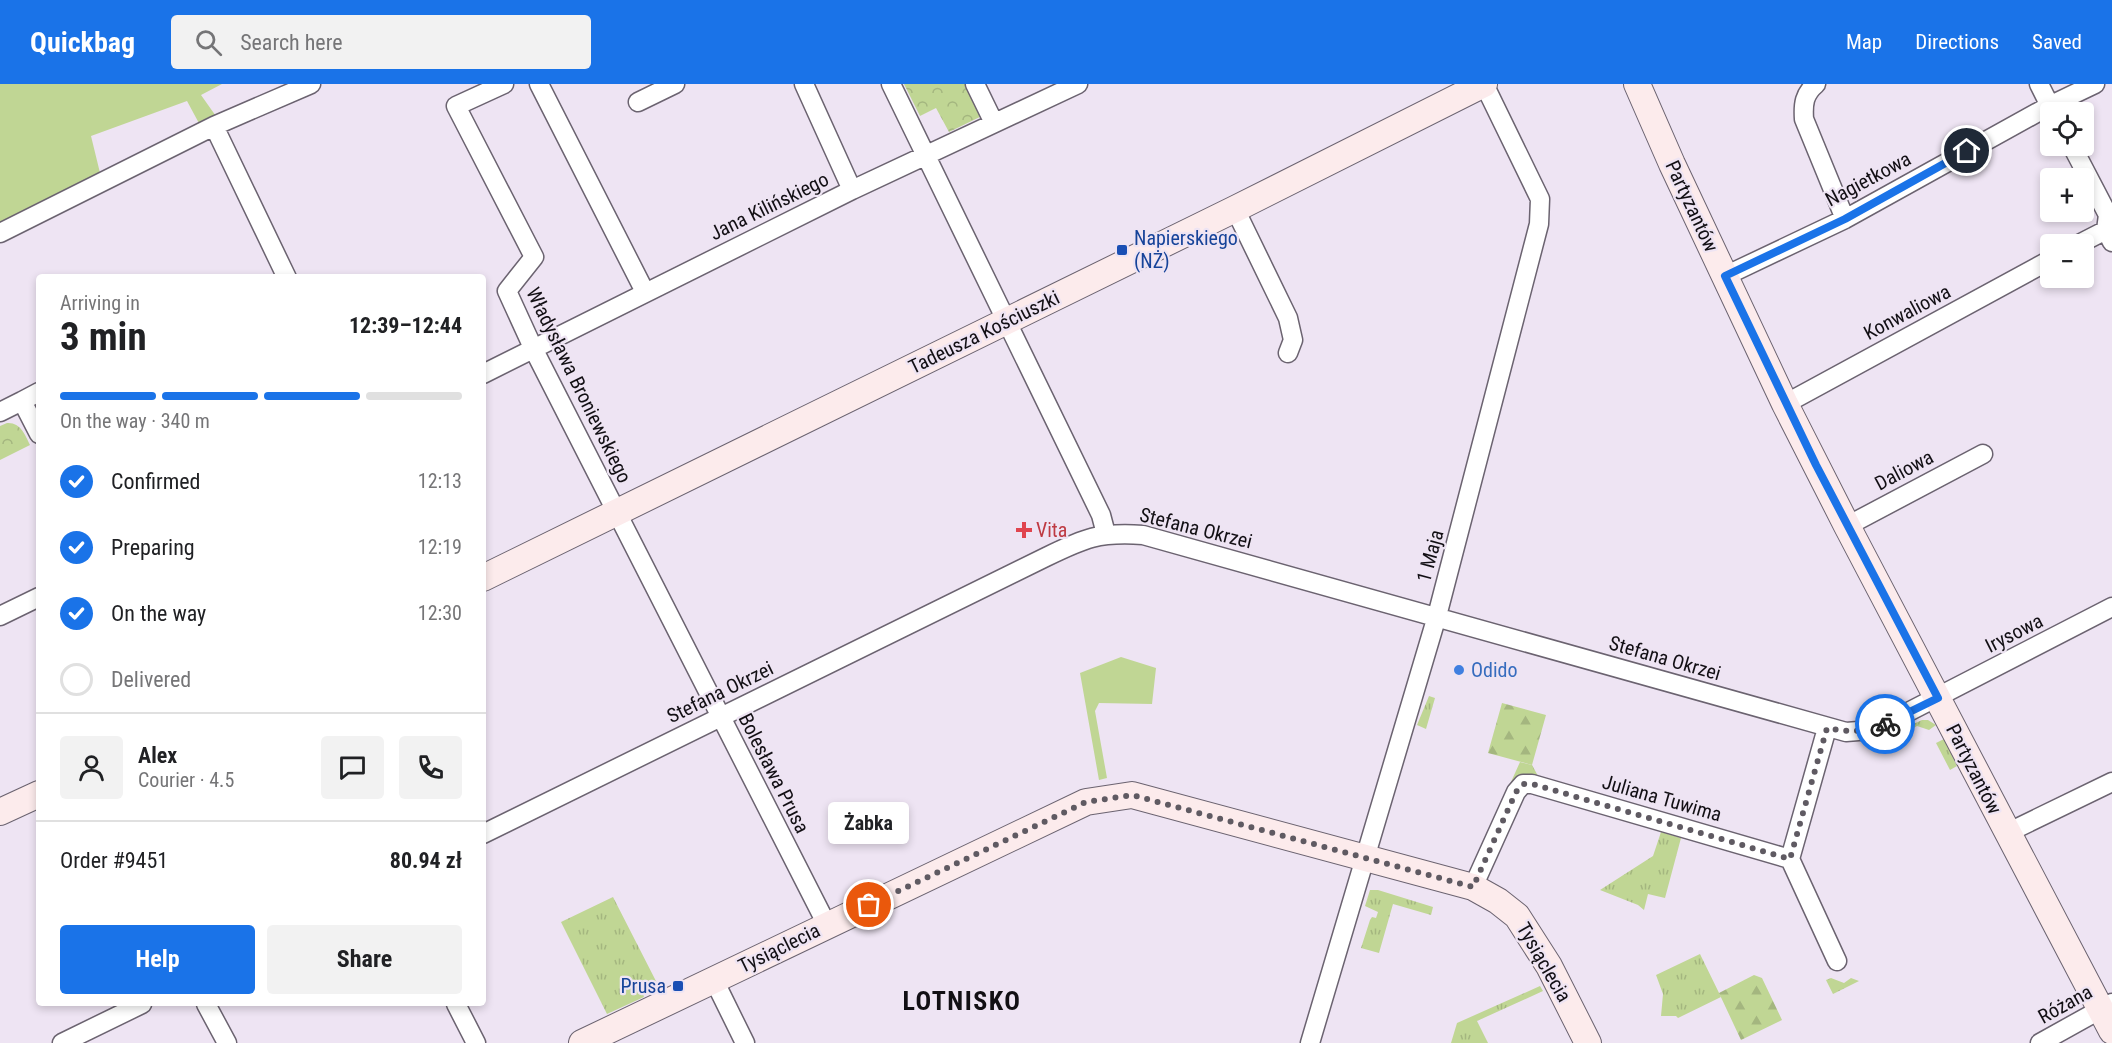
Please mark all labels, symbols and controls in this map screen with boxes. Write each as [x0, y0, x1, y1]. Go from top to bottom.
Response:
search box [171, 15, 591, 69]
text: Quickbag [30, 26, 135, 59]
icon: search [192, 26, 225, 59]
text: Search here [240, 30, 342, 55]
text: Map [1846, 30, 1882, 54]
text: Directions [1915, 30, 1999, 54]
text: Saved [2032, 30, 2082, 54]
map controls [2040, 102, 2094, 288]
button: locate [2040, 102, 2094, 156]
pin [1941, 125, 1992, 176]
icon: home [1950, 134, 1983, 167]
street label: Nagietkowa [1821, 146, 1915, 212]
street label: Partyzantów [1660, 156, 1724, 256]
street label: Jana Kilińskiego [706, 167, 832, 245]
button: + [2040, 168, 2094, 222]
place label: Napierskiego (NŻ) [1134, 226, 1238, 273]
button: − [2040, 234, 2094, 288]
marker: Napierskiego (NŻ) [1115, 243, 1129, 257]
street label: Konwaliowa [1860, 279, 1954, 345]
street label: Władysława Broniewskiego [521, 283, 637, 487]
street label: Tadeusza Kościuszki [905, 285, 1063, 379]
text: Arriving in [60, 291, 140, 315]
text: 12:39–12:44 [349, 313, 462, 338]
text: 3 min [60, 314, 147, 360]
text: On the way · 340 m [60, 409, 210, 433]
street label: Daliowa [1871, 445, 1937, 495]
icon: check [60, 465, 93, 498]
text: Confirmed [111, 469, 200, 494]
text: 12:13 [418, 469, 462, 493]
street label: Stefana Okrzei [1137, 502, 1255, 554]
place label: Vita [1036, 518, 1067, 542]
marker: Vita [1017, 523, 1031, 537]
street label: 1 Maja [1412, 527, 1448, 585]
icon: check [60, 531, 93, 564]
text: Preparing [111, 535, 195, 560]
text: 12:19 [418, 535, 462, 559]
icon: check [60, 597, 93, 630]
text: On the way [111, 601, 206, 626]
text: 12:30 [418, 601, 462, 625]
street label: Irysowa [1981, 608, 2047, 658]
street label: Stefana Okrzei [1606, 631, 1724, 685]
street label: Stefana Okrzei [663, 656, 777, 728]
place label: Odido [1471, 658, 1518, 682]
marker: Odido [1452, 663, 1466, 677]
text: Delivered [111, 667, 191, 692]
courier [1855, 694, 1915, 754]
icon: bike [1869, 708, 1902, 741]
street label: Bolesława Prusa [733, 709, 815, 837]
street label: Partyzantów [1941, 720, 2007, 818]
button: person [60, 736, 123, 799]
button: chat [321, 736, 384, 799]
button: phone [399, 736, 462, 799]
text: Alex [138, 743, 177, 768]
text: Courier · 4.5 [138, 768, 234, 792]
street label: Juliana Tuwima [1600, 770, 1724, 826]
callout: Żabka [828, 803, 910, 845]
text: Żabka [844, 811, 893, 835]
text: Order #9451 [60, 848, 168, 873]
text: 80.94 zł [390, 848, 462, 873]
pin [843, 879, 894, 930]
icon: bag [852, 888, 885, 921]
street label: Tysiąclecia [734, 918, 824, 978]
street label: Tysiąclecia [1512, 918, 1576, 1006]
button: Help [60, 925, 255, 994]
button: Share [267, 925, 462, 994]
place label: Prusa [620, 974, 666, 998]
marker: Prusa [671, 979, 685, 993]
street label: Różana [2034, 979, 2096, 1029]
district label: LOTNISKO [902, 986, 1022, 1016]

